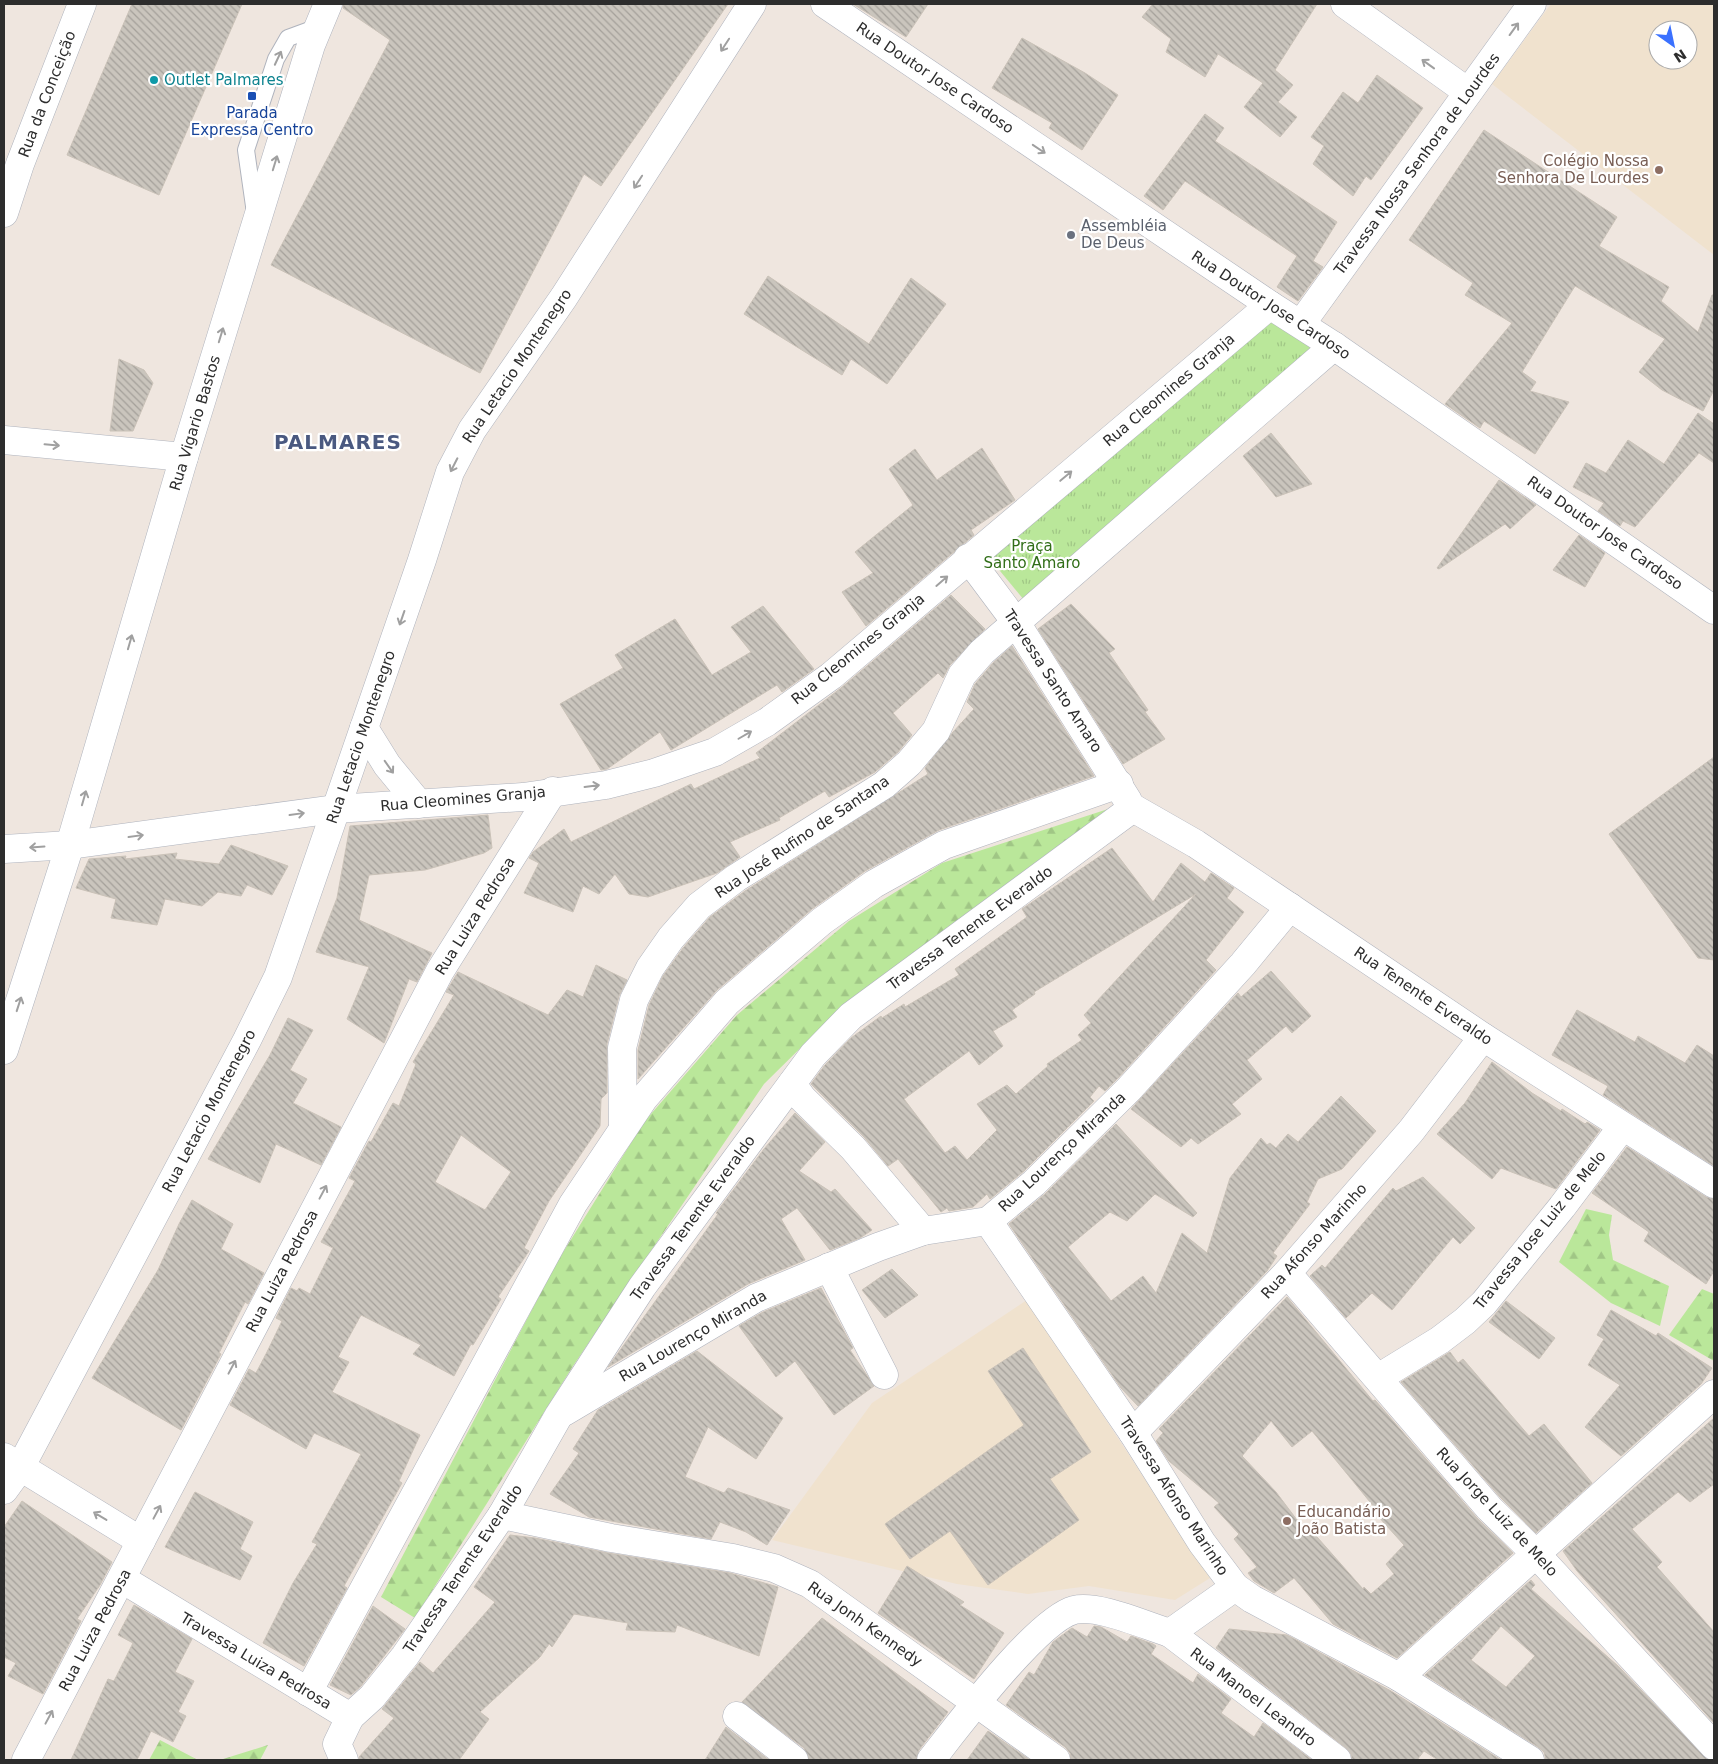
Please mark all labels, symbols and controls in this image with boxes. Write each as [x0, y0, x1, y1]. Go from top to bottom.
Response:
street label: Rua Doutor Jose Cardoso [853, 18, 1017, 138]
north arrow [1648, 20, 1698, 70]
one-way arrow [1509, 22, 1519, 36]
street label: Rua da Conceição [15, 28, 79, 160]
one-way arrow [720, 37, 730, 51]
text: N [1671, 46, 1689, 66]
street label: Travessa Nossa Senhora de Lourdes [1330, 49, 1504, 279]
one-way arrow [273, 51, 283, 66]
one-way arrow [1422, 59, 1436, 69]
place label: Outlet Palmares [164, 71, 284, 89]
marker: Outlet Palmares [148, 74, 160, 86]
marker: Parada Expressa Centro [246, 90, 258, 102]
place label: Parada Expressa Centro [191, 104, 313, 139]
one-way arrow [1032, 144, 1046, 154]
place label: Colégio Nossa Senhora De Lourdes [1497, 152, 1649, 187]
one-way arrow [270, 156, 280, 172]
marker: Colégio Nossa Senhora De Lourdes [1653, 164, 1665, 176]
one-way arrow [633, 174, 643, 188]
place label: Assembléia De Deus [1081, 217, 1167, 252]
marker: Assembléia De Deus [1065, 229, 1077, 241]
street label: Rua Doutor Jose Cardoso [1188, 247, 1354, 363]
street label: Rua Letacio Montenegro [459, 286, 575, 446]
one-way arrow [217, 328, 227, 344]
street label: Rua Cleomines Granja [1100, 330, 1238, 450]
street label: Rua Vigario Bastos [166, 353, 224, 493]
district label: PALMARES [274, 430, 402, 454]
one-way arrow [44, 440, 60, 450]
one-way arrow [449, 457, 459, 472]
one-way arrow [1059, 471, 1072, 482]
street label: Rua Doutor Jose Cardoso [1524, 472, 1686, 594]
park label: Praça Santo Amaro [983, 537, 1081, 572]
one-way arrow [935, 575, 948, 586]
street label: Rua Cleomines Granja [788, 590, 928, 708]
street label: Travessa Santo Amaro [999, 605, 1106, 756]
one-way arrow [397, 610, 406, 626]
one-way arrow [126, 634, 135, 650]
street label: Rua Letacio Montenegro [323, 648, 399, 826]
one-way arrow [738, 729, 752, 739]
one-way arrow [384, 760, 394, 774]
street label: Rua José Rufino de Santana [711, 772, 893, 902]
one-way arrow [584, 781, 600, 791]
street label: Rua Cleomines Granja [379, 783, 547, 815]
one-way arrow [80, 790, 90, 806]
one-way arrow [289, 809, 305, 819]
one-way arrow [128, 831, 144, 841]
one-way arrow [29, 842, 45, 852]
street label: Rua Luiza Pedrosa [431, 854, 519, 978]
street label: Travessa Tenente Everaldo [883, 862, 1056, 995]
street label: Rua Tenente Everaldo [1350, 943, 1496, 1049]
one-way arrow [14, 996, 24, 1012]
street label: Rua Letacio Montenegro [158, 1026, 260, 1196]
street label: Rua Lourenço Miranda [995, 1088, 1129, 1216]
street label: Travessa Tenente Everaldo [626, 1132, 759, 1305]
street label: Travessa Jose Luiz de Melo [1470, 1147, 1610, 1314]
street label: Rua Afonso Marinho [1257, 1179, 1371, 1303]
one-way arrow [319, 1186, 329, 1200]
street label: Rua Luiza Pedrosa [242, 1207, 322, 1335]
street label: Rua Lourenço Miranda [616, 1286, 770, 1386]
one-way arrow [227, 1360, 237, 1375]
street label: Travessa Afonso Marinho [1115, 1412, 1232, 1579]
street label: Rua Jorge Luiz de Melo [1433, 1444, 1561, 1580]
street label: Travessa Tenente Everaldo [399, 1481, 526, 1658]
place label: Educandário João Batista [1296, 1503, 1391, 1538]
one-way arrow [152, 1504, 162, 1519]
one-way arrow [93, 1511, 107, 1521]
marker: Educandário João Batista [1281, 1515, 1293, 1527]
street label: Rua Luiza Pedrosa [55, 1566, 135, 1694]
street label: Rua Jonh Kennedy [804, 1578, 926, 1670]
street label: Travessa Luiza Pedrosa [176, 1608, 335, 1713]
street label: Rua Manoel Leandro [1187, 1644, 1319, 1750]
one-way arrow [44, 1711, 54, 1725]

